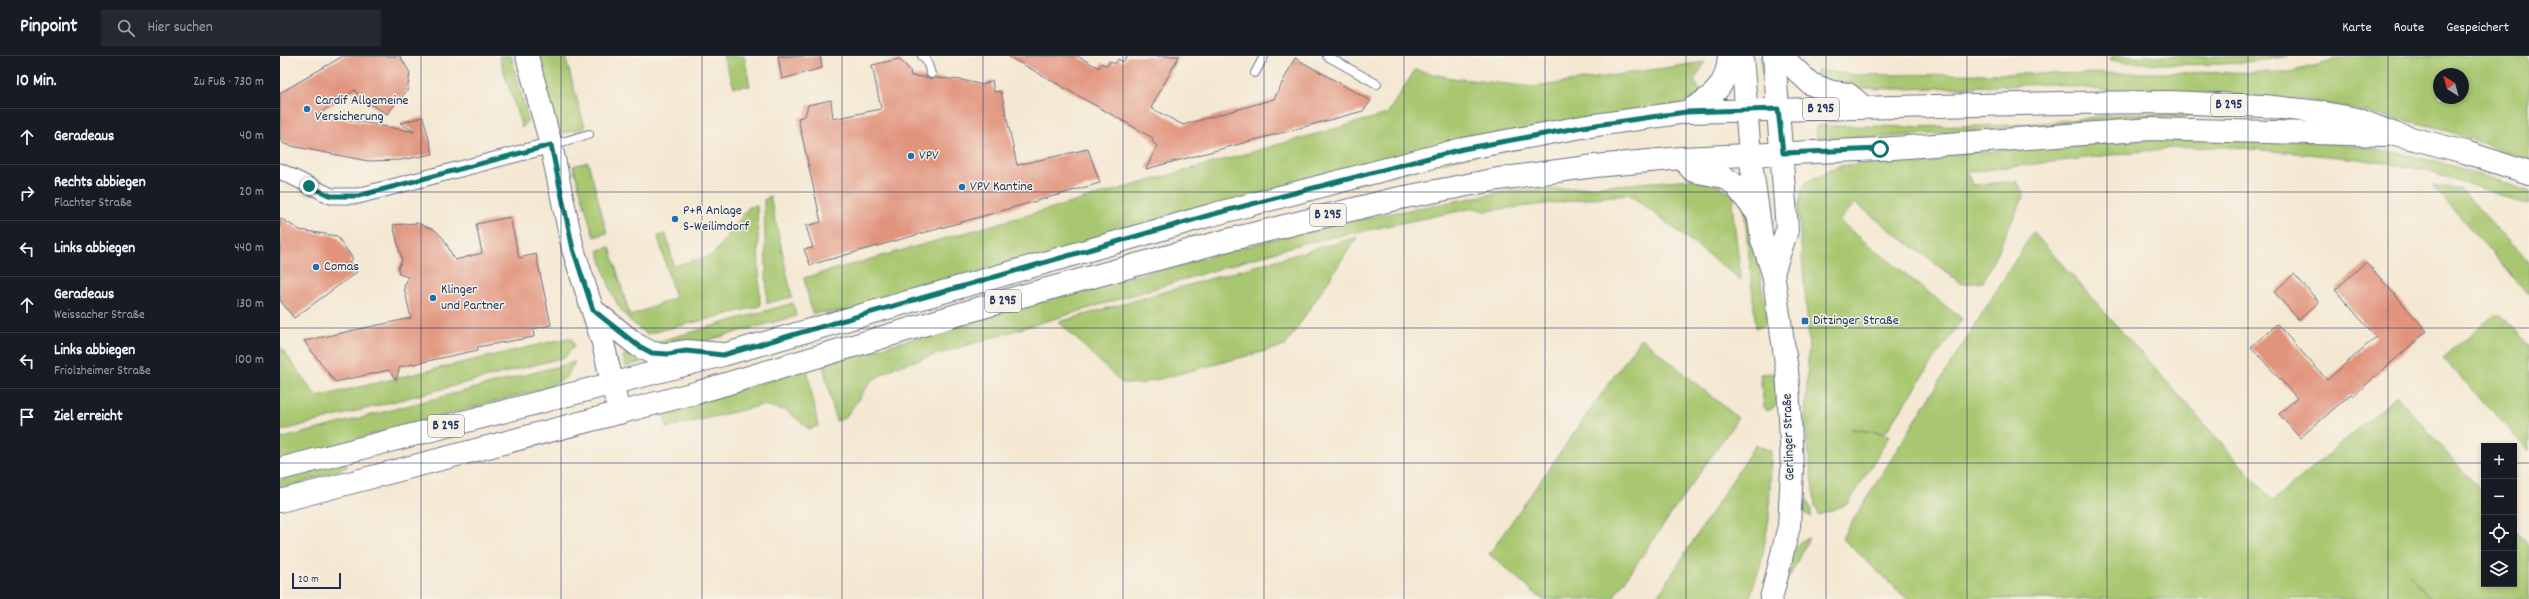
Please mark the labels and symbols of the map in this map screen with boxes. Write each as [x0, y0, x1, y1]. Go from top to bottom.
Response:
north arrow [2433, 68, 2469, 104]
place label: Cardif Allgemeine Versicherung [315, 91, 409, 127]
road number: B 295 [2211, 94, 2247, 116]
road number: B 295 [1803, 98, 1839, 120]
marker: Cardif Allgemeine Versicherung [302, 104, 312, 114]
route start [1871, 140, 1889, 158]
place label: VPV [919, 146, 939, 166]
marker: VPV [906, 151, 916, 161]
route end [300, 177, 318, 195]
place label: VPV Kantine [970, 177, 1033, 197]
marker: VPV Kantine [957, 182, 967, 192]
place label: P+R Anlage S-Weilimdorf [683, 201, 750, 237]
road number: B 295 [1310, 204, 1346, 226]
marker: P+R Anlage S-Weilimdorf [670, 214, 680, 224]
place label: Comas [324, 257, 359, 277]
marker: Comas [311, 262, 321, 272]
place label: Klinger und Partner [441, 280, 505, 316]
road number: B 295 [985, 290, 1021, 312]
marker: Klinger und Partner [428, 293, 438, 303]
place label: Ditzinger Straße [1813, 311, 1899, 331]
marker: Ditzinger Straße [1800, 316, 1810, 326]
street label: Gerlinger Straße [1777, 393, 1801, 481]
road number: B 295 [428, 415, 464, 437]
scale bar [292, 571, 341, 590]

